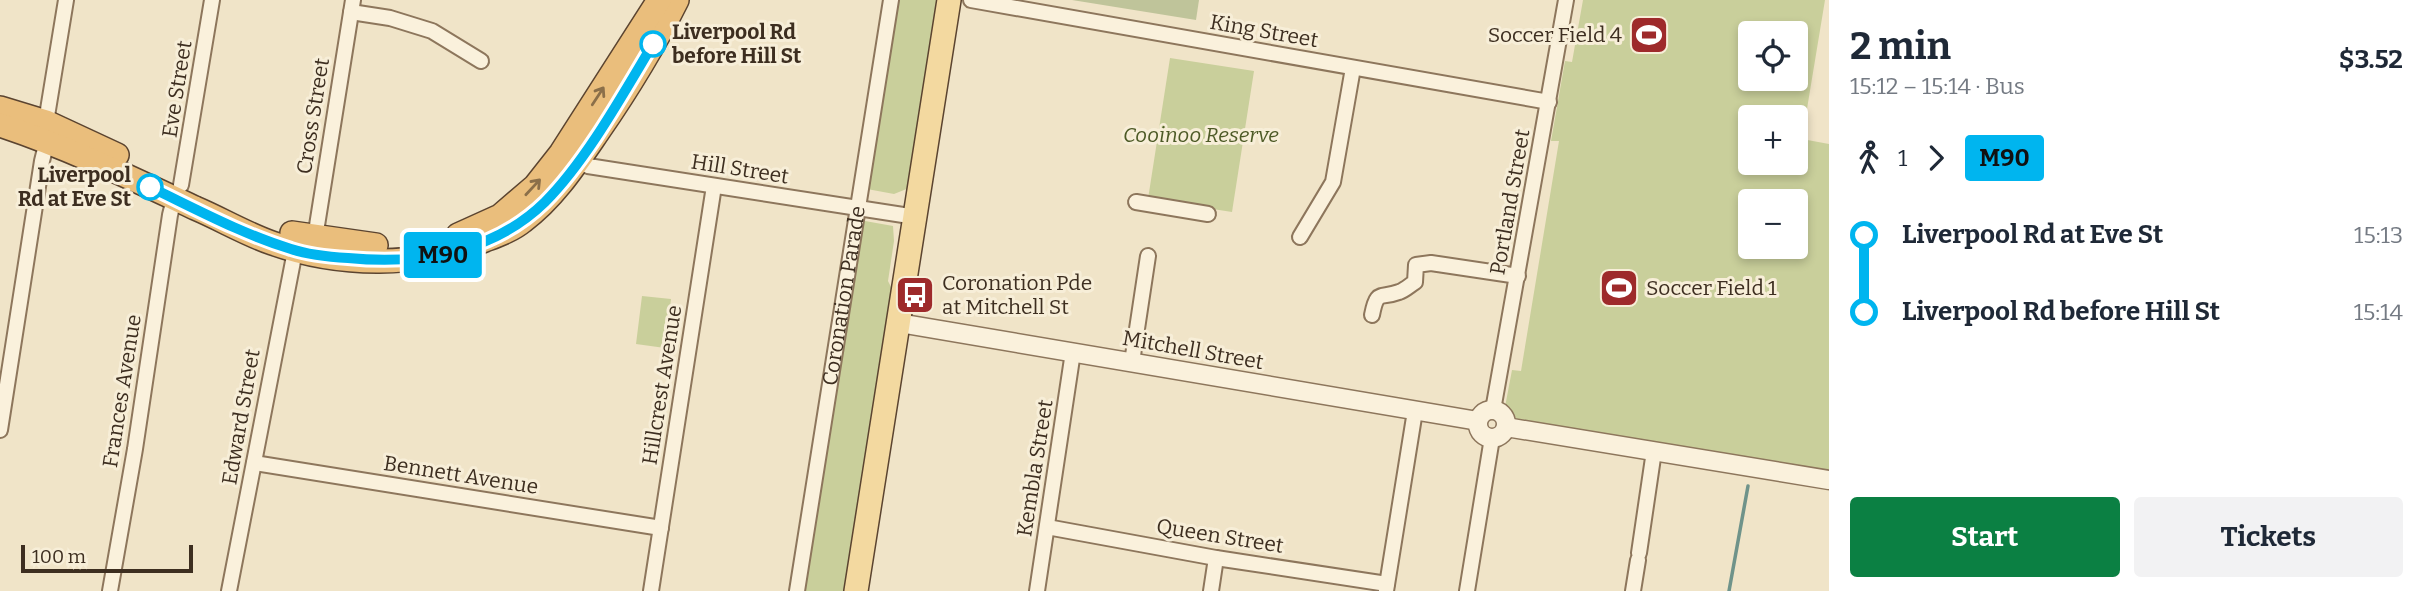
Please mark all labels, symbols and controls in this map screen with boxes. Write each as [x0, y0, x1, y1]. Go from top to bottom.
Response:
street label: King Street [1208, 9, 1320, 53]
sports icon: Soccer Field 4 [1628, 14, 1670, 56]
place label: Liverpool Rd before Hill St [672, 19, 802, 69]
map controls [1738, 21, 1808, 259]
button: locate [1738, 21, 1808, 91]
place label: Soccer Field 4 [1488, 22, 1622, 48]
text: 2 min [1850, 23, 1951, 69]
marker: Liverpool Rd before Hill St [640, 31, 666, 57]
street label: Eve Street [156, 38, 198, 139]
text: $3.52 [2339, 44, 2403, 75]
street label: Cross Street [291, 56, 335, 176]
text: 15:12 – 15:14 · Bus [1850, 72, 2025, 100]
one-way arrow [591, 87, 605, 106]
button: + [1738, 105, 1808, 175]
park label: Cooinoo Reserve [1123, 122, 1279, 148]
street label: Portland Street [1484, 127, 1536, 277]
icon: walk [1850, 139, 1888, 177]
icon: forward [1917, 139, 1955, 177]
text: 1 [1898, 144, 1907, 172]
text: M90 [1979, 144, 2030, 172]
street label: Hill Street [689, 148, 791, 190]
place label: Liverpool Rd at Eve St [18, 162, 132, 212]
marker: Liverpool Rd at Eve St [137, 174, 163, 200]
one-way arrow [525, 178, 541, 196]
button: − [1738, 189, 1808, 259]
street label: Coronation Parade [817, 204, 871, 388]
text: Liverpool Rd at Eve St [1902, 219, 2163, 250]
text: 15:13 [2354, 221, 2403, 249]
line badge: M90 [403, 232, 483, 278]
text: M90 [418, 241, 468, 269]
sports icon: Soccer Field 1 [1598, 267, 1640, 309]
place label: Coronation Pde at Mitchell St [942, 270, 1092, 320]
bus stop icon: Coronation Pde at Mitchell St [894, 274, 936, 316]
place label: Soccer Field 1 [1646, 275, 1777, 301]
text: Liverpool Rd before Hill St [1902, 296, 2220, 327]
text: 15:14 [2354, 298, 2403, 326]
street label: Hillcrest Avenue [637, 303, 687, 467]
street label: Frances Avenue [97, 313, 147, 469]
street label: Mitchell Street [1120, 325, 1266, 375]
street label: Edward Street [216, 347, 266, 487]
street label: Kembla Street [1011, 397, 1059, 538]
street label: Bennett Avenue [382, 450, 540, 500]
button: Start [1850, 497, 2120, 577]
button: Tickets [2134, 497, 2403, 577]
street label: Queen Street [1155, 513, 1286, 559]
scale bar [21, 542, 192, 574]
text: 100 m [32, 545, 86, 568]

